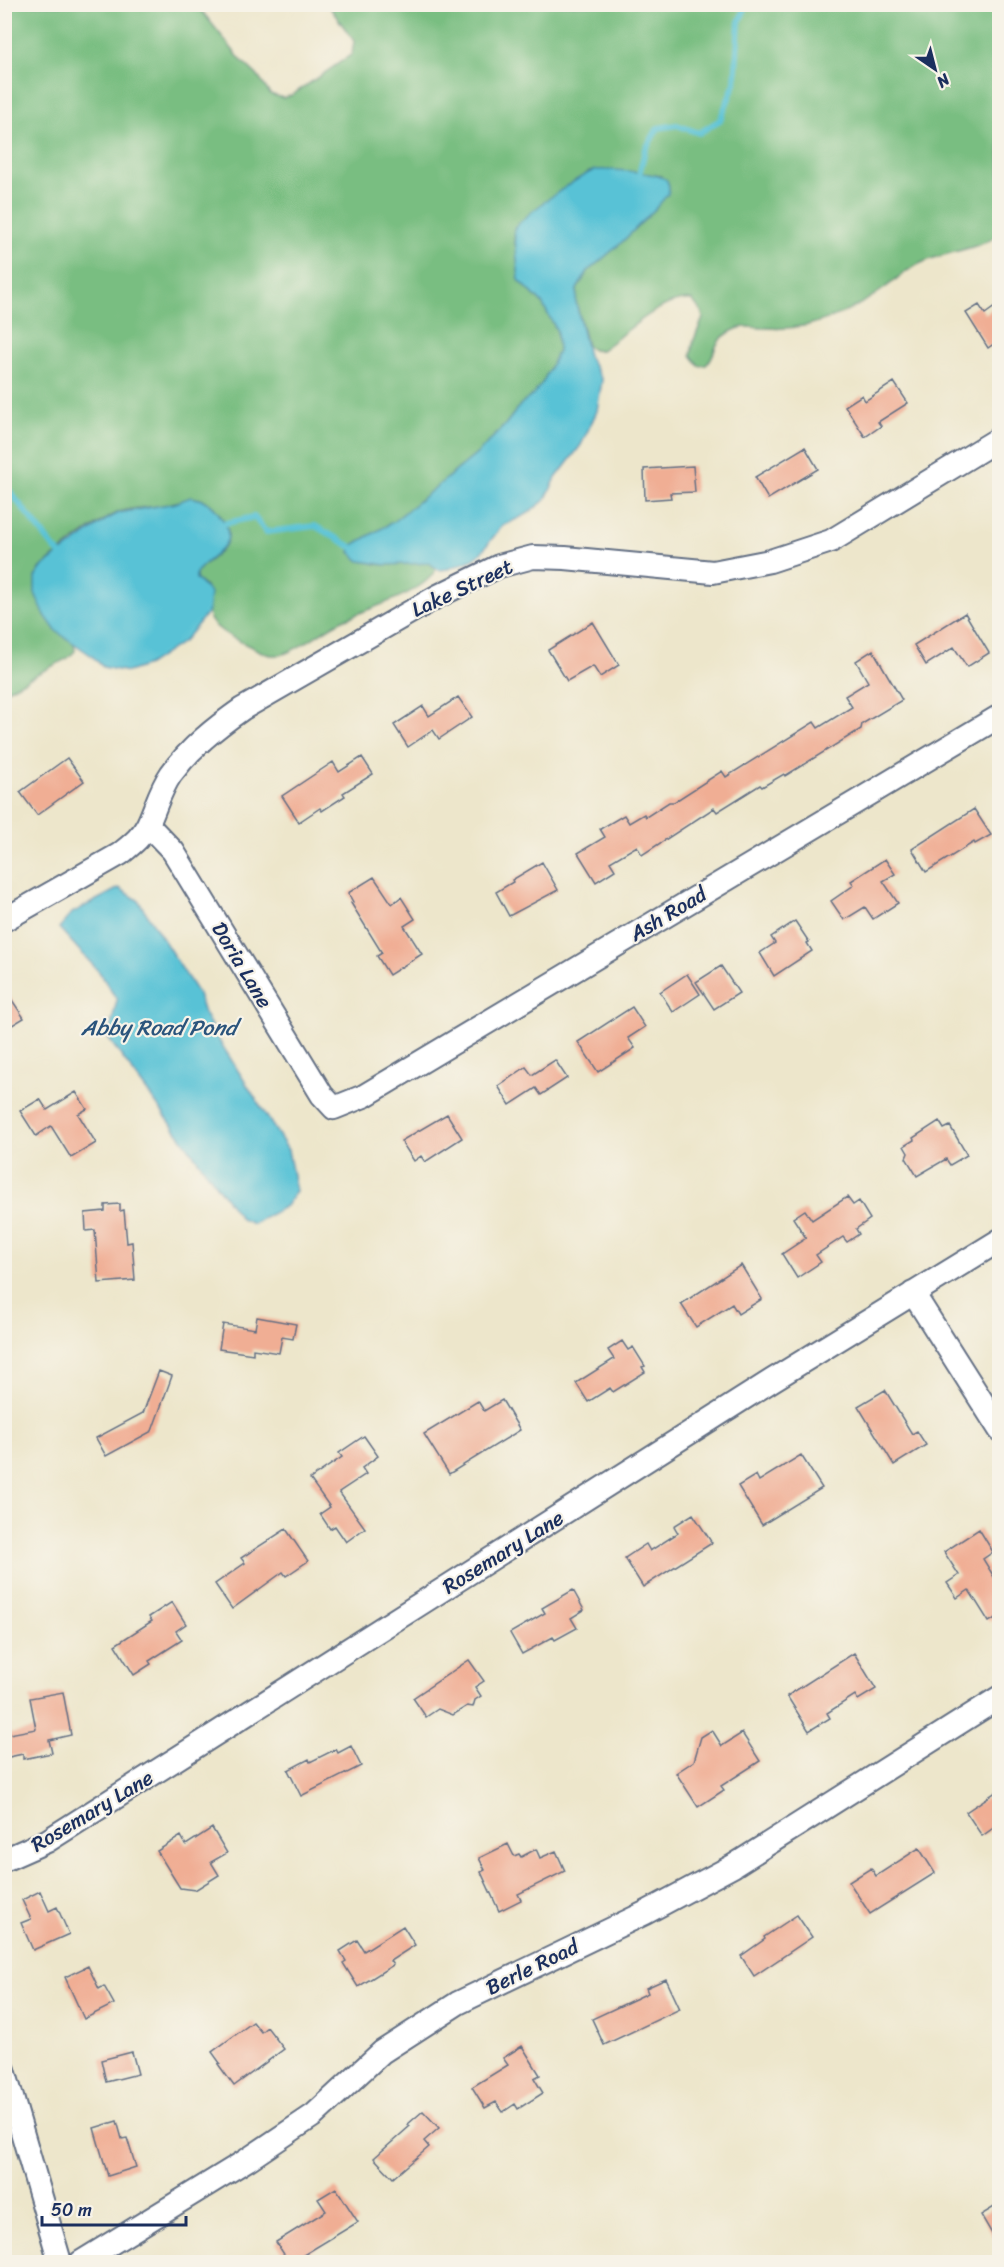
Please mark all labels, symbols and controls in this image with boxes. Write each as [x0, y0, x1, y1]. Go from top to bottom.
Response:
north arrow [905, 39, 965, 99]
text: N [930, 65, 957, 96]
street label: Lake Street [405, 548, 519, 628]
street label: Ash Road [621, 875, 716, 953]
street label: Doria Lane [201, 914, 283, 1016]
water label: Abby Road Pond [80, 1008, 242, 1047]
street label: Rosemary Lane [434, 1499, 572, 1605]
street label: Rosemary Lane [23, 1759, 161, 1863]
street label: Berle Road [479, 1927, 587, 2006]
scale bar [42, 2189, 186, 2227]
text: 50 m [51, 2194, 92, 2226]

